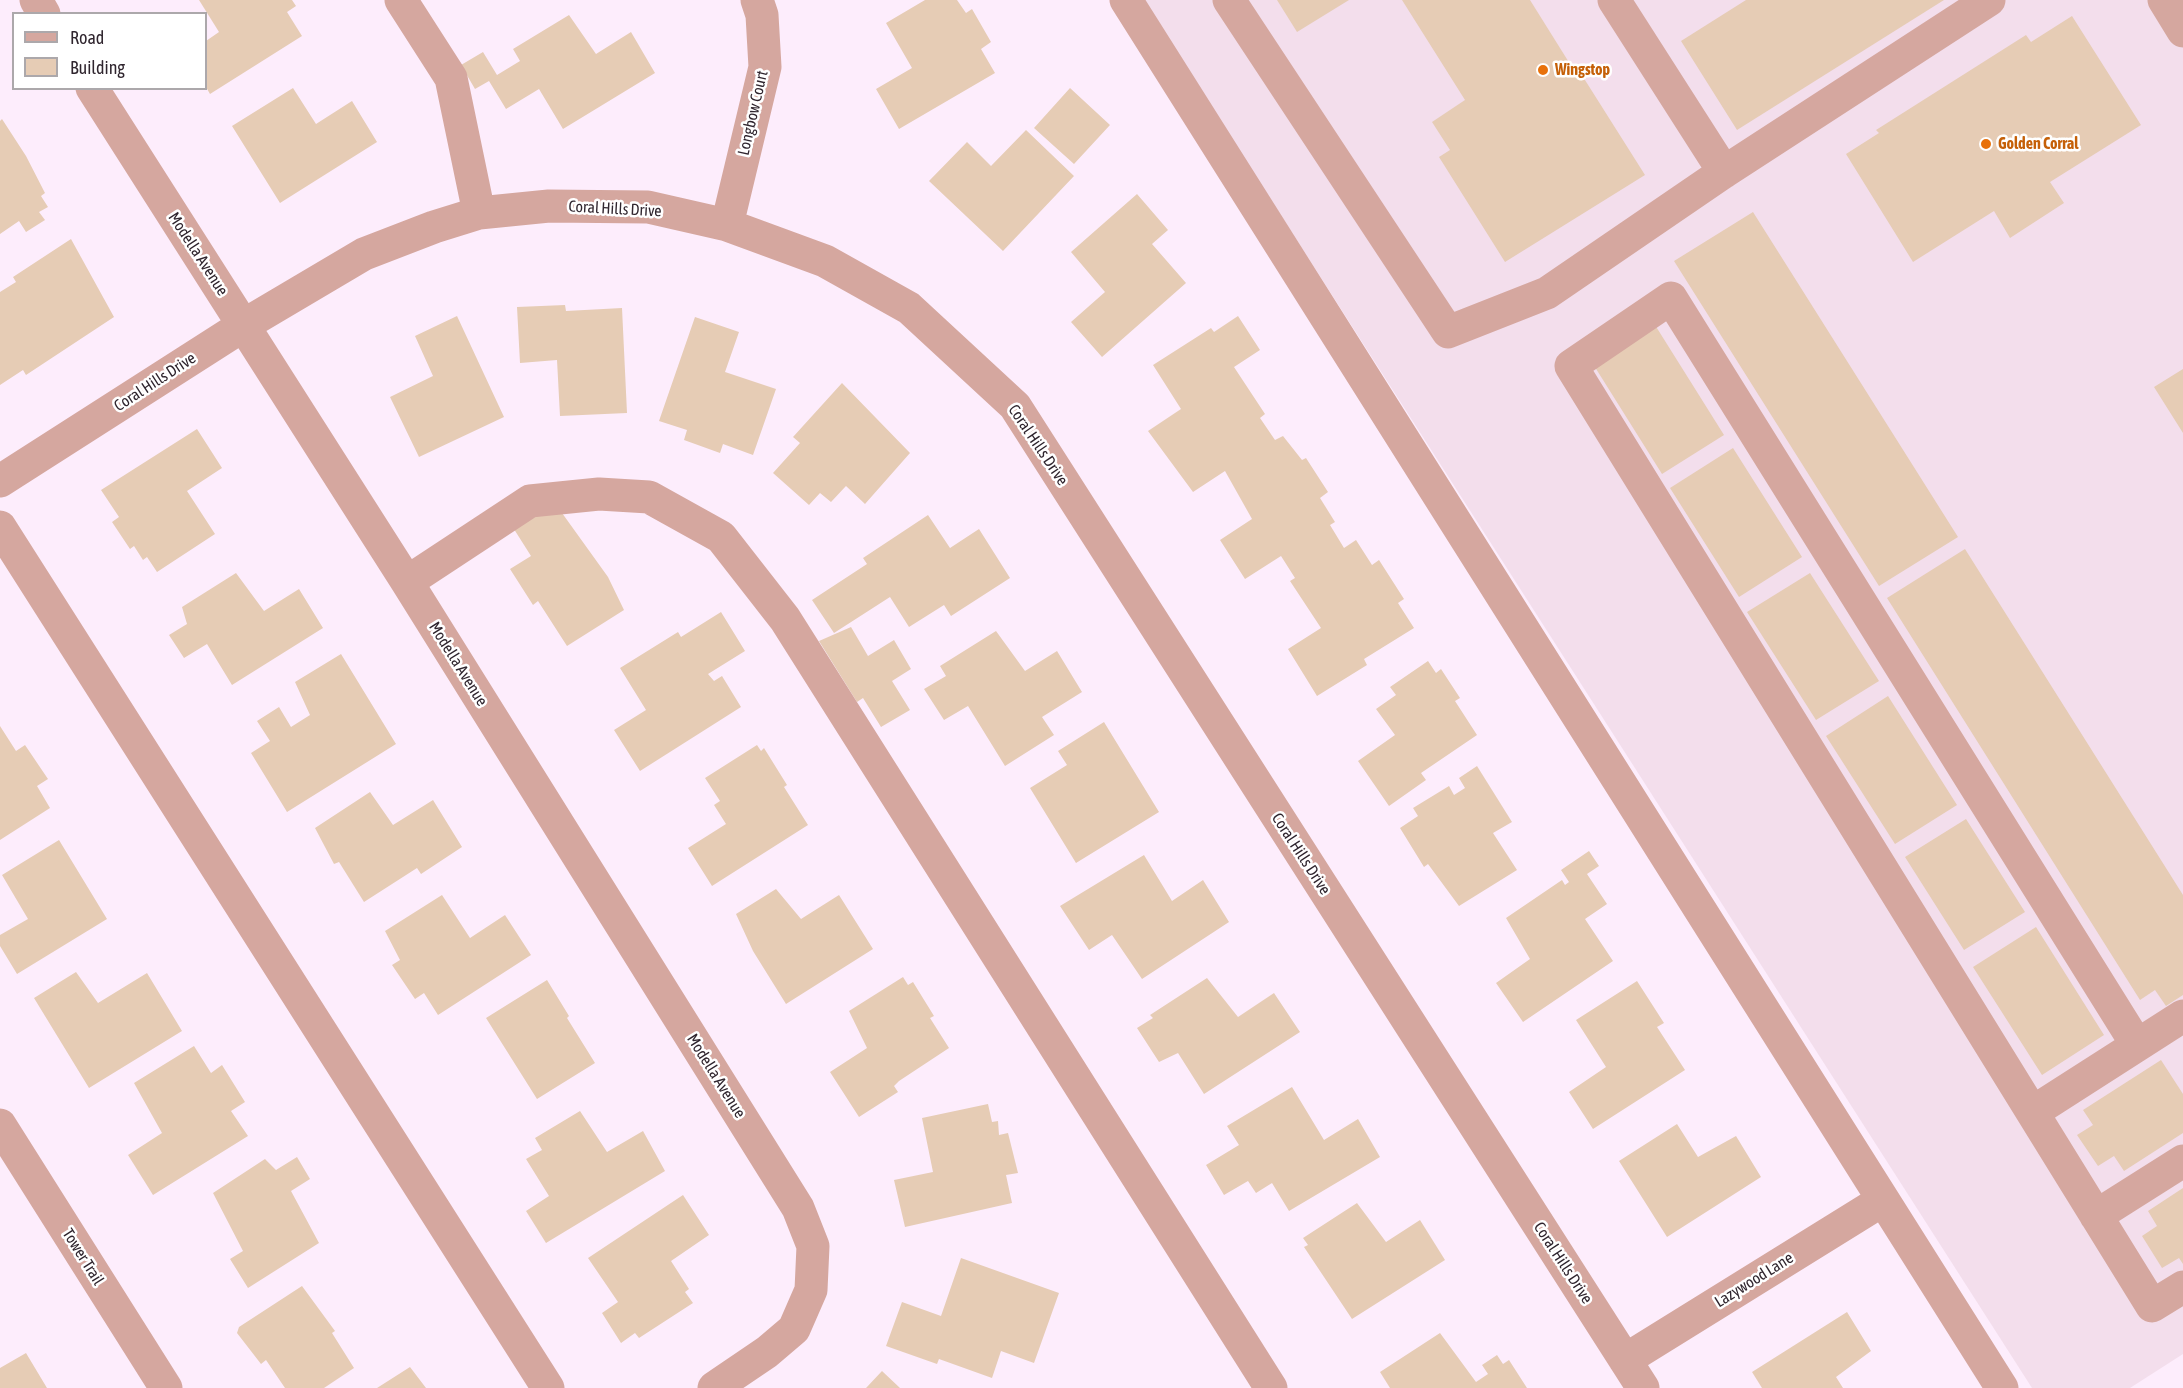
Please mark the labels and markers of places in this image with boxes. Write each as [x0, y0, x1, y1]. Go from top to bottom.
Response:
place label: Wingstop [1555, 60, 1610, 80]
marker: Wingstop [1536, 63, 1550, 77]
place label: Golden Corral [1998, 134, 2078, 154]
marker: Golden Corral [1979, 137, 1993, 151]

